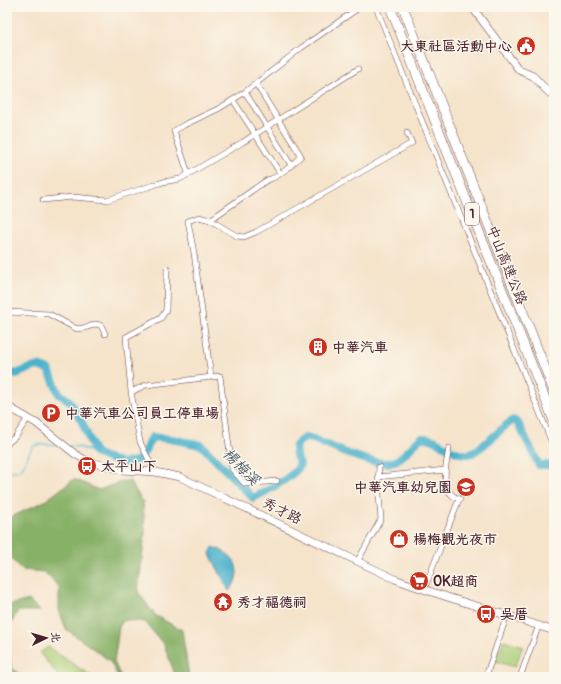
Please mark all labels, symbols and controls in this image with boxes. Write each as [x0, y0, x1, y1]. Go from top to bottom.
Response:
public building icon: 大東社區活動中心 [515, 35, 537, 57]
place label: 大東社區活動中心 [400, 38, 512, 55]
road number: 1 [465, 203, 479, 225]
street label: 中山高速公路 [483, 223, 531, 307]
building icon: 中華汽車 [307, 336, 329, 358]
place label: 中華汽車 [332, 339, 388, 356]
parking icon: 中華汽車公司員工停車場 [40, 402, 62, 424]
place label: 中華汽車公司員工停車場 [65, 405, 219, 422]
water label: 楊梅溪 [218, 444, 264, 490]
bus stop icon: 太平山下 [76, 455, 98, 477]
place label: 太平山下 [101, 458, 157, 475]
school or university icon: 中華汽車幼兒園 [455, 476, 477, 498]
place label: 中華汽車幼兒園 [354, 479, 452, 496]
street label: 秀才路 [259, 494, 305, 528]
shop icon: 楊梅觀光夜市 [388, 528, 410, 550]
place label: 楊梅觀光夜市 [413, 531, 497, 548]
supermarket icon: OK超商 [408, 570, 430, 592]
place label: OK超商 [433, 573, 478, 590]
temple icon: 秀才福德祠 [212, 591, 234, 613]
place label: 秀才福德祠 [237, 594, 307, 611]
bus stop icon: 吳厝 [475, 603, 497, 625]
place label: 吳厝 [500, 606, 528, 623]
north arrow [26, 618, 66, 658]
text: 北 [49, 631, 62, 643]

